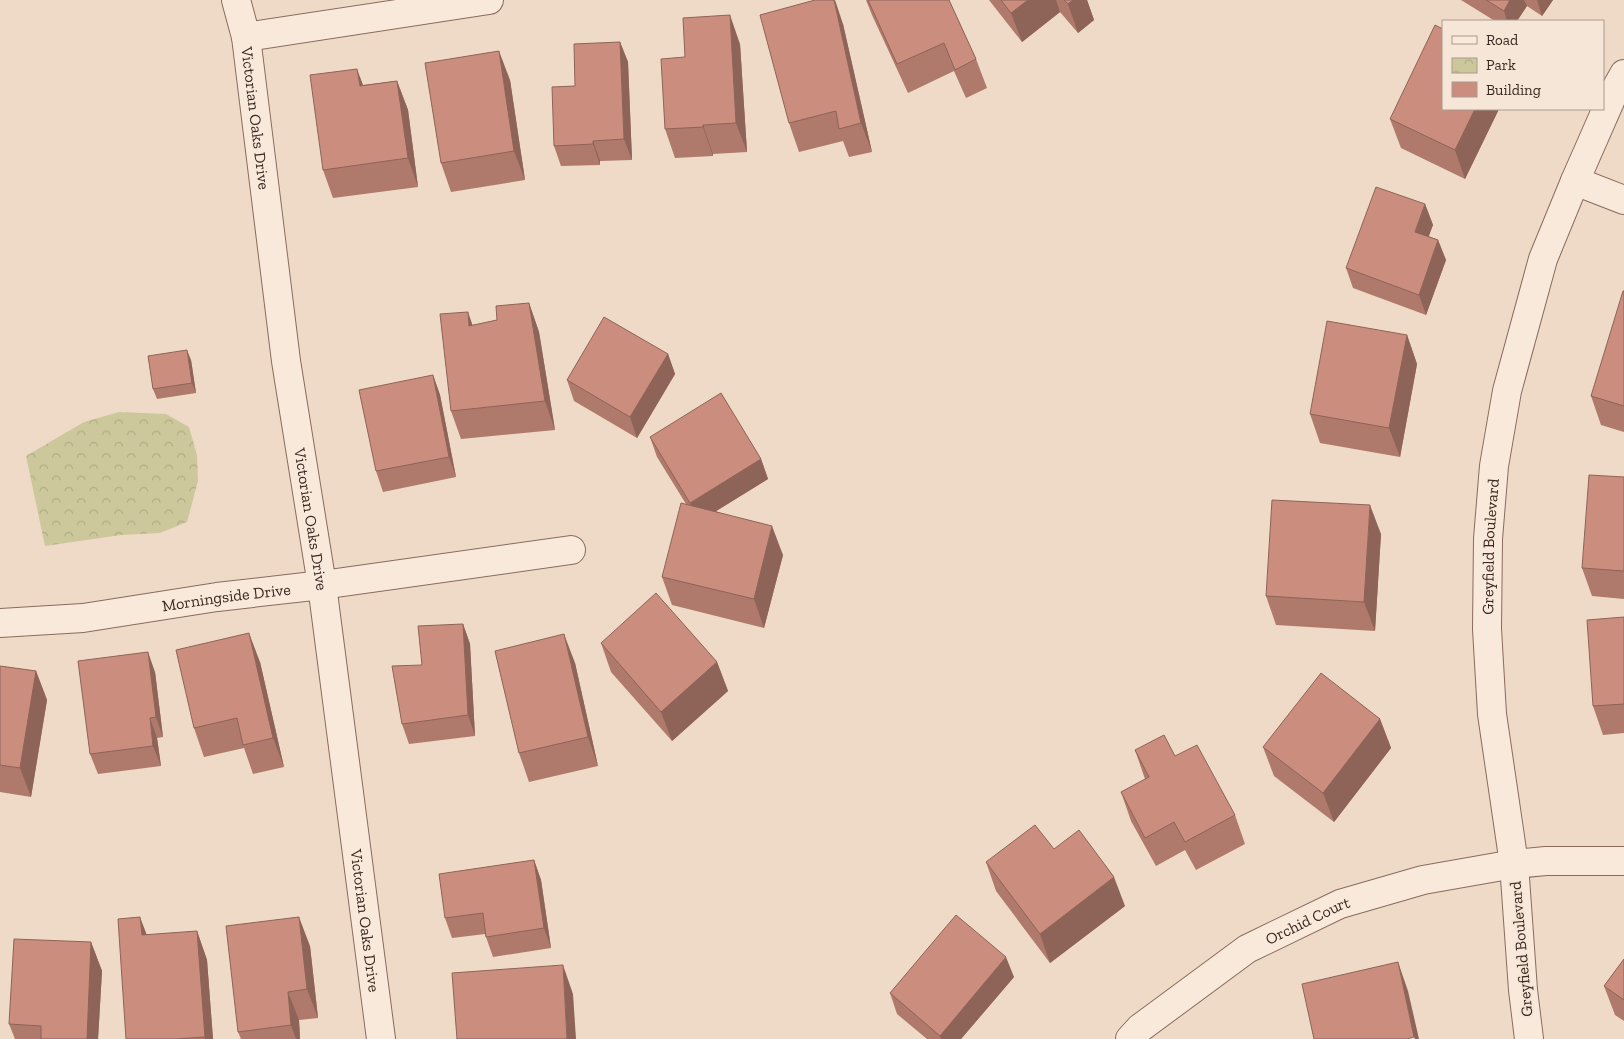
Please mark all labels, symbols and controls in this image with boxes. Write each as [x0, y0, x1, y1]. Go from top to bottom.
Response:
legend [1442, 20, 1604, 110]
text: Road [1486, 31, 1519, 49]
street label: Victorian Oaks Drive [238, 44, 274, 191]
text: Park [1486, 56, 1516, 74]
text: Building [1486, 81, 1541, 99]
street label: Victorian Oaks Drive [290, 446, 332, 591]
street label: Greyfield Boulevard [1478, 477, 1502, 615]
street label: Morningside Drive [161, 579, 292, 615]
street label: Victorian Oaks Drive [347, 847, 384, 993]
street label: Greyfield Boulevard [1506, 880, 1536, 1018]
street label: Orchid Court [1262, 892, 1352, 948]

